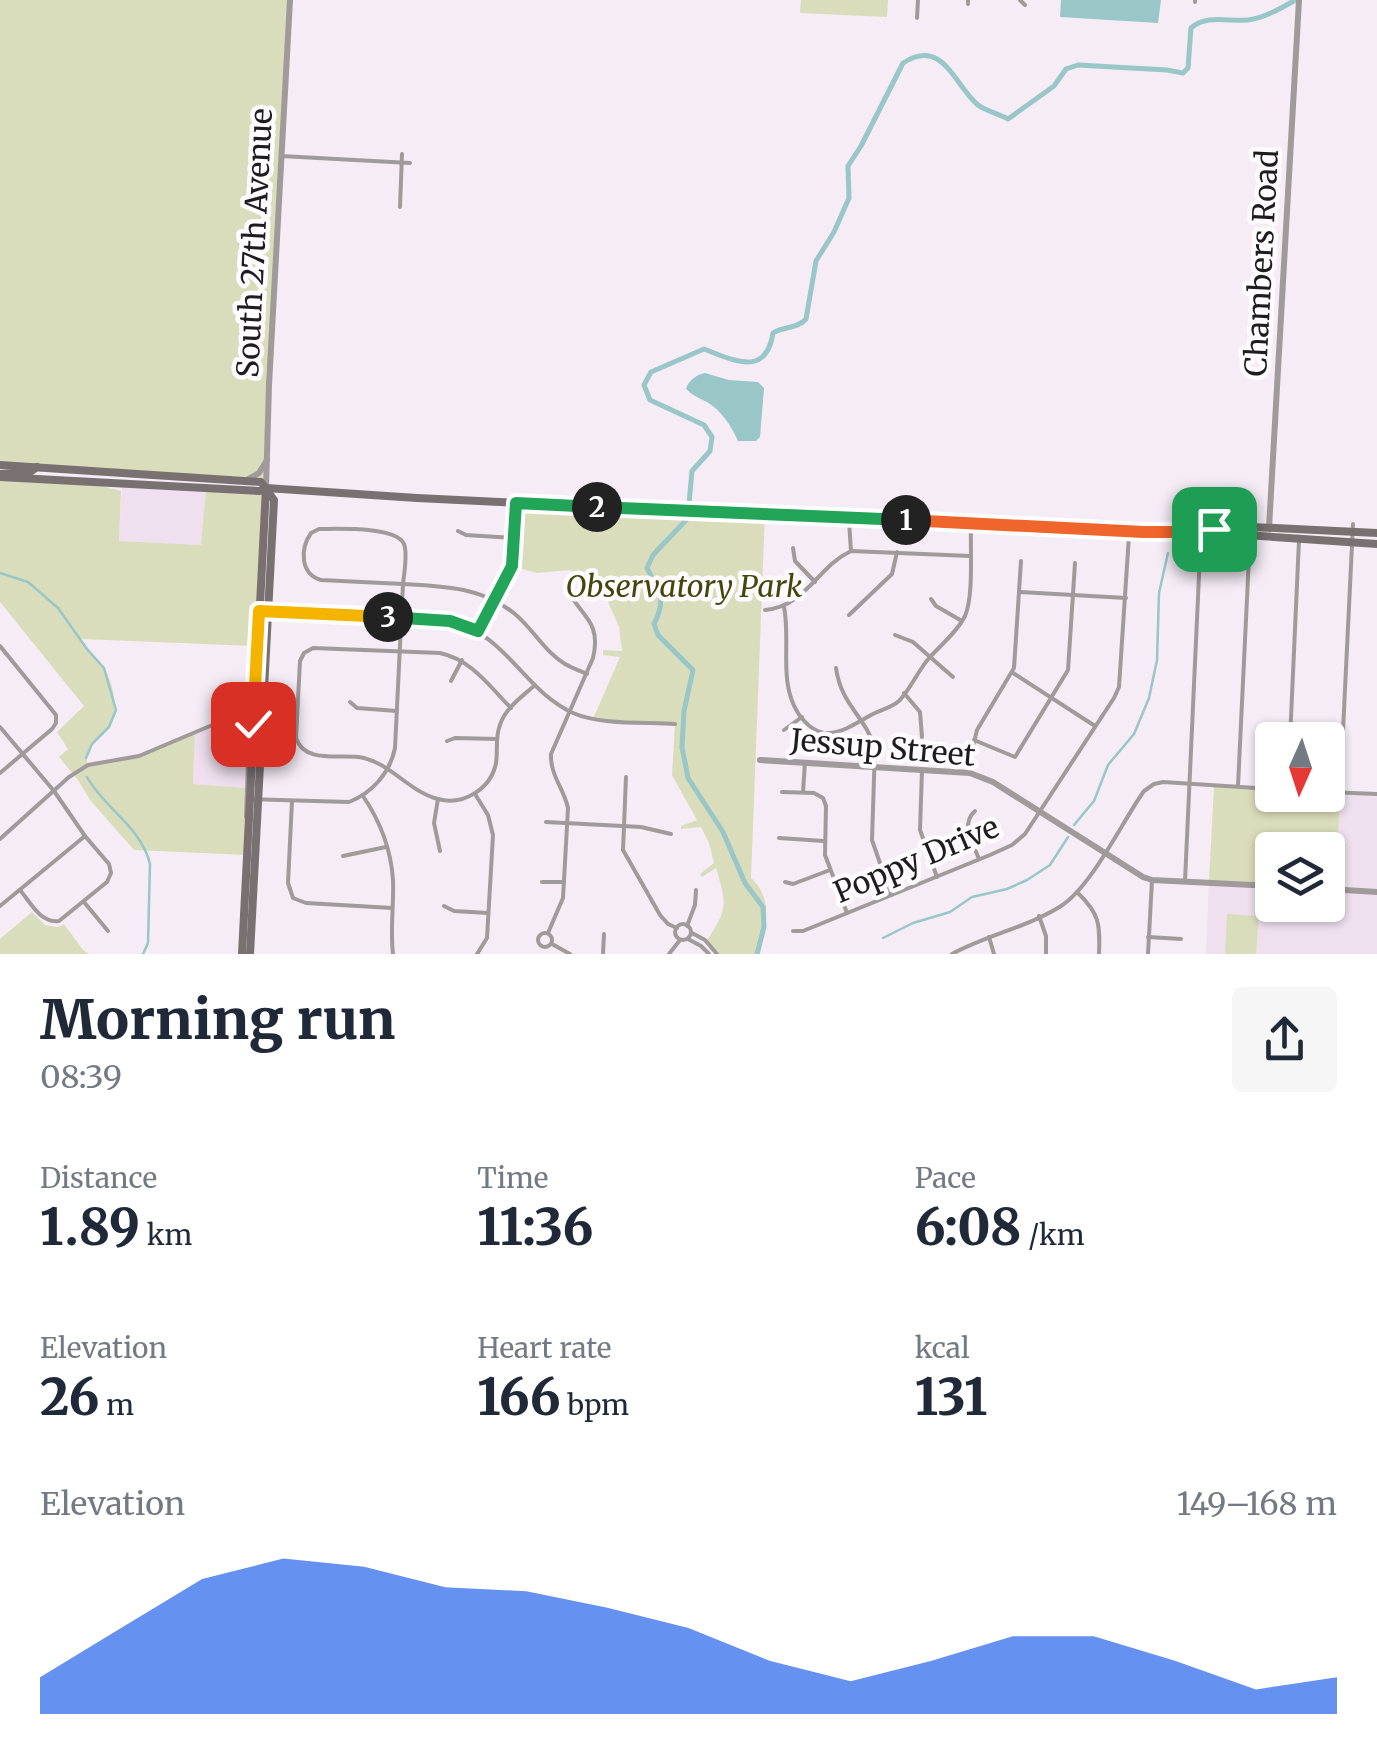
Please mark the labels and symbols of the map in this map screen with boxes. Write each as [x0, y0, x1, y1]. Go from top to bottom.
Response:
street label: South 27th Avenue [228, 107, 280, 379]
street label: Chambers Road [1236, 149, 1286, 377]
pin: 2 [572, 482, 622, 532]
pin [1172, 487, 1257, 572]
pin: 1 [881, 495, 931, 545]
park label: Observatory Park [566, 567, 803, 605]
pin: 3 [363, 592, 413, 642]
pin [211, 682, 296, 767]
street label: Jessup Street [788, 720, 977, 774]
north arrow [1255, 722, 1345, 812]
street label: Poppy Drive [828, 807, 1004, 911]

